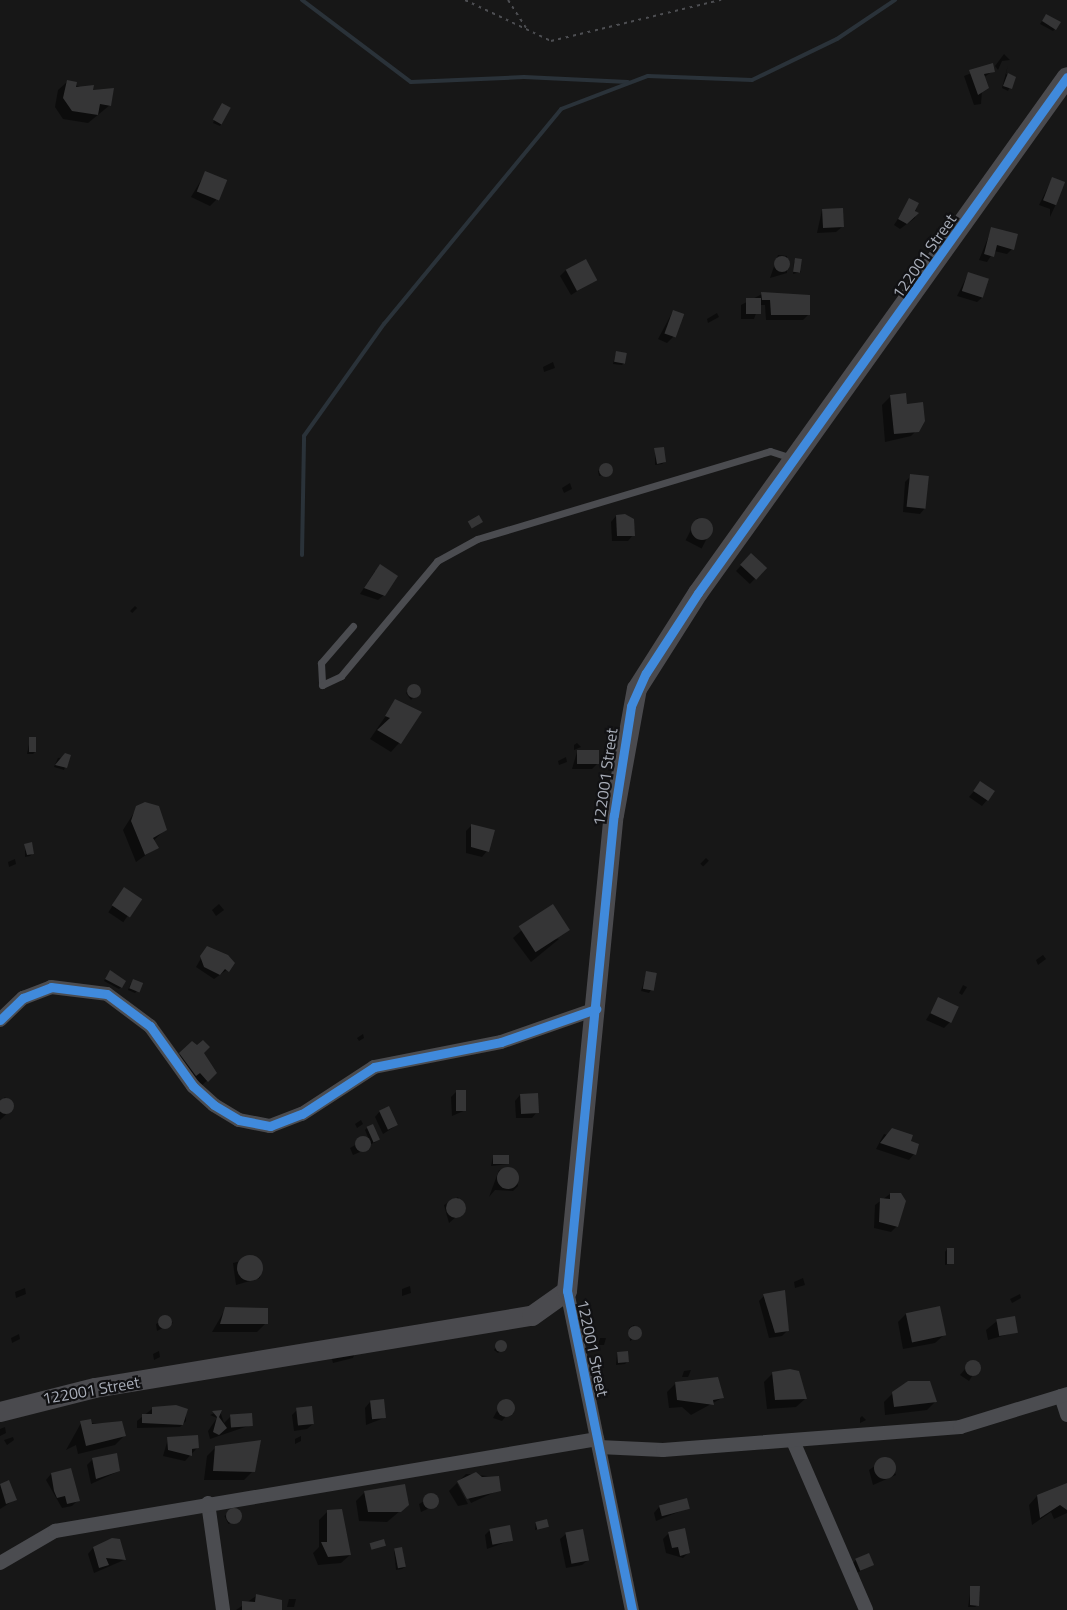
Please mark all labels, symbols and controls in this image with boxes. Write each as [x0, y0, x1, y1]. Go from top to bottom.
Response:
street label: 122001 Street [888, 210, 960, 302]
street label: 122001 Street [589, 727, 621, 827]
street label: 122001 Street [573, 1298, 613, 1398]
street label: 122001 Street [41, 1372, 141, 1408]

